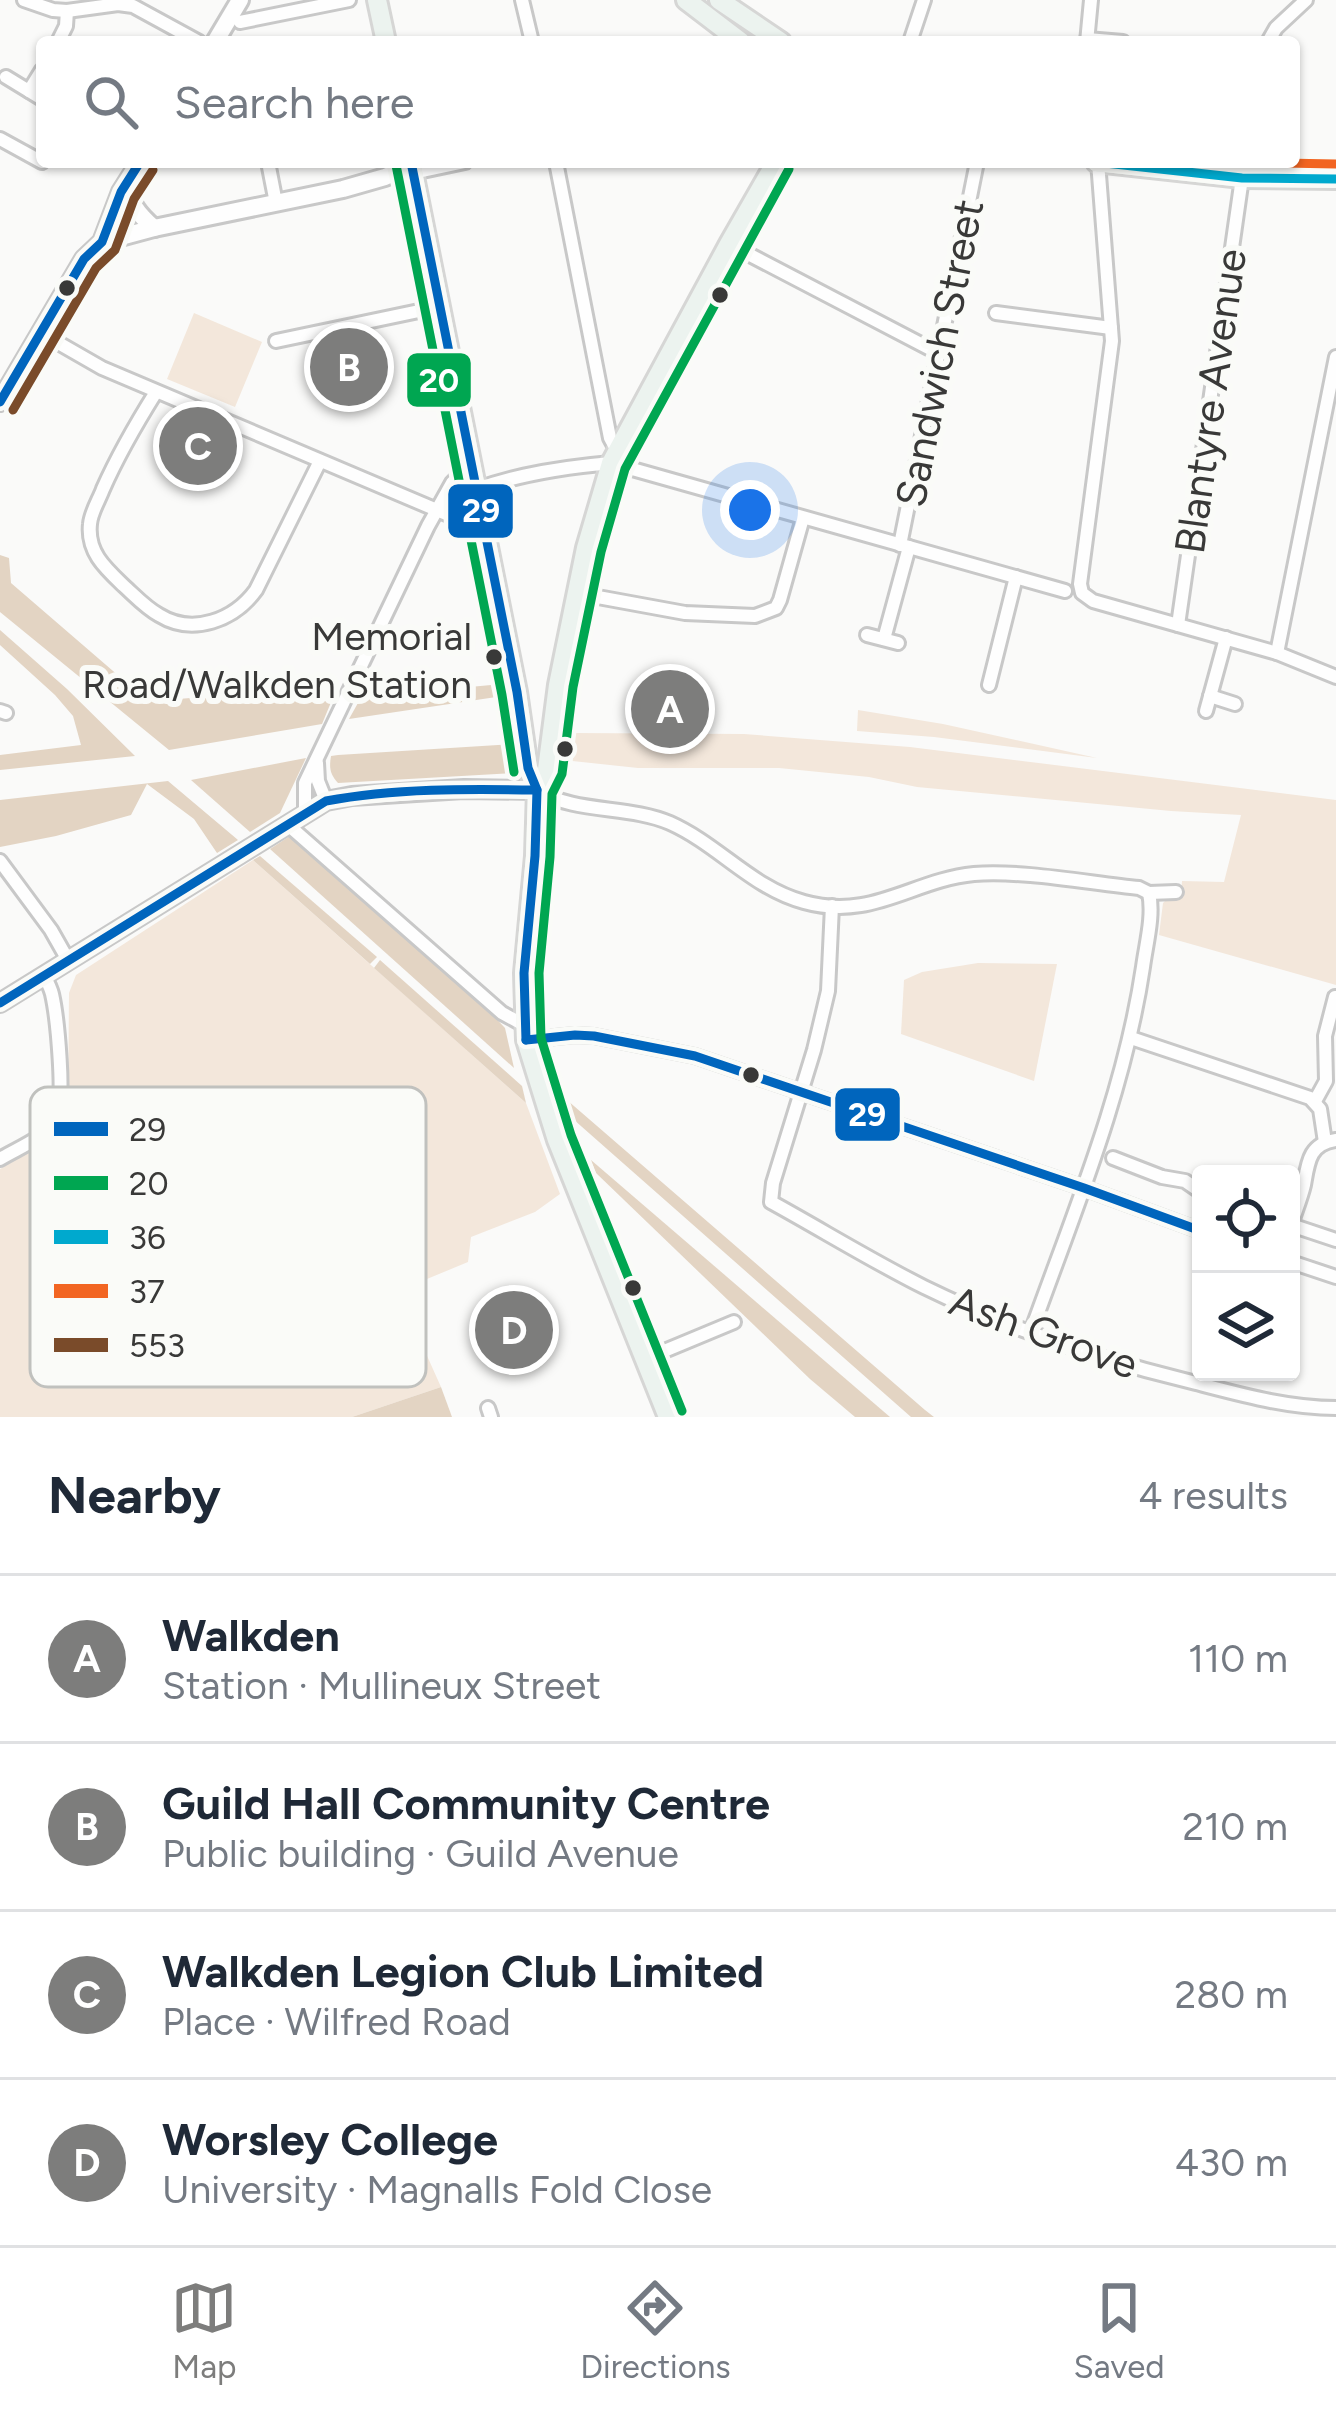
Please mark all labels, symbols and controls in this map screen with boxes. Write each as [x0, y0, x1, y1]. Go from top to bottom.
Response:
search box [36, 36, 1300, 168]
icon: search [78, 69, 144, 135]
text: Search here [174, 75, 414, 129]
street label: Sandwich Street [885, 195, 994, 511]
street label: Blantyre Avenue [1164, 245, 1257, 557]
unlabelled marker [56, 277, 78, 299]
unlabelled marker [709, 284, 731, 306]
pin: B [310, 322, 388, 412]
line badge: 20 [405, 351, 473, 409]
text: 20 [419, 361, 459, 400]
pin: C [159, 401, 237, 491]
your location [720, 480, 780, 540]
line badge: 29 [446, 482, 515, 540]
text: 29 [462, 491, 500, 530]
place label: Memorial Road/Walkden Station [82, 613, 472, 708]
marker: Memorial Road/Walkden Station [483, 646, 505, 668]
pin: A [631, 664, 709, 754]
unlabelled marker [554, 738, 576, 760]
unlabelled marker [740, 1064, 762, 1086]
line badge: 29 [833, 1086, 902, 1143]
legend [30, 1087, 426, 1387]
text: 29 [848, 1095, 886, 1134]
text: 29 [129, 1110, 166, 1149]
text: 20 [129, 1164, 169, 1203]
map controls [1192, 1165, 1300, 1381]
button: locate [1192, 1165, 1300, 1273]
text: 36 [129, 1218, 166, 1257]
text: 37 [129, 1272, 165, 1311]
button: layers [1192, 1273, 1300, 1381]
street label: Ash Grove [943, 1275, 1145, 1390]
unlabelled marker [622, 1277, 644, 1299]
pin: D [475, 1285, 553, 1375]
text: 553 [129, 1326, 185, 1365]
text: Nearby [48, 1465, 221, 1526]
text: 4 results [1138, 1472, 1288, 1519]
text: Walkden [162, 1608, 340, 1662]
text: A [73, 1635, 101, 1682]
text: 110 m [1188, 1635, 1288, 1682]
text: Station · Mullineux Street [162, 1662, 601, 1709]
text: Guild Hall Community Centre [162, 1776, 770, 1830]
text: B [75, 1803, 99, 1850]
text: 210 m [1182, 1803, 1288, 1850]
text: Public building · Guild Avenue [162, 1830, 679, 1877]
text: Walkden Legion Club Limited [162, 1944, 764, 1998]
text: C [73, 1971, 101, 2018]
text: 280 m [1174, 1971, 1288, 2018]
text: Place · Wilfred Road [162, 1998, 511, 2045]
text: Worsley College [162, 2112, 498, 2166]
text: D [73, 2139, 101, 2186]
text: 430 m [1175, 2139, 1288, 2186]
text: University · Magnalls Fold Close [162, 2166, 712, 2213]
tab: Map [171, 2275, 237, 2386]
tab: Directions [580, 2275, 731, 2386]
tab: Saved [1074, 2275, 1165, 2386]

